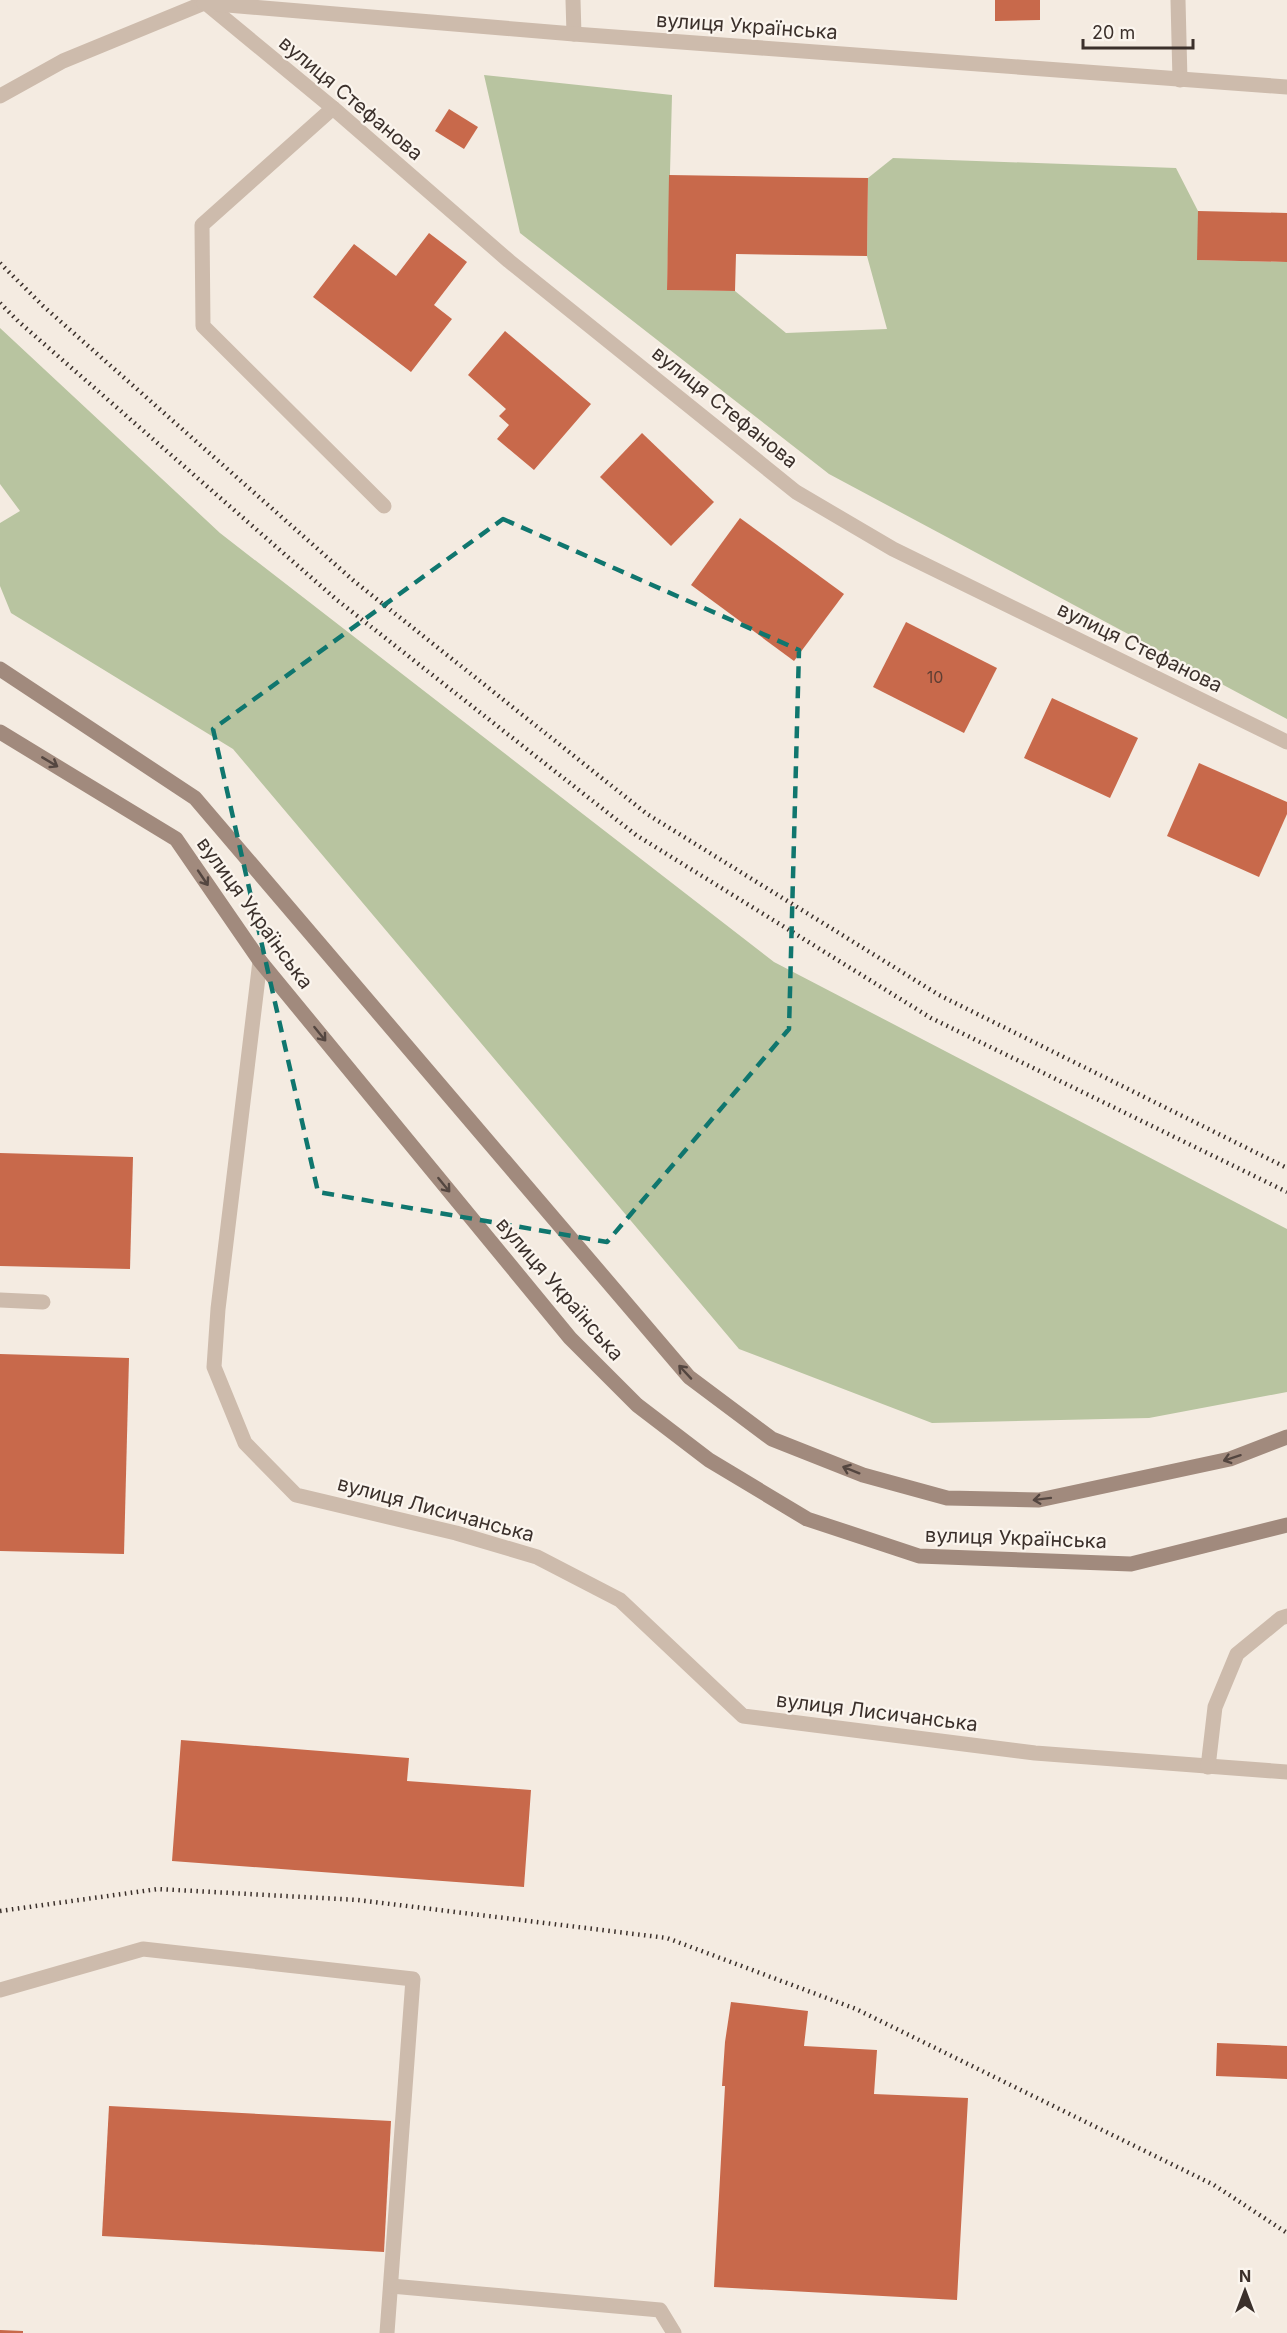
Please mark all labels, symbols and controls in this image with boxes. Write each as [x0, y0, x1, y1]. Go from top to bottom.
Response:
street label: вулиця Українська [655, 8, 839, 44]
scale bar [1083, 12, 1192, 50]
text: 20 m [1092, 22, 1135, 43]
street label: вулиця Стефанова [274, 31, 428, 165]
street label: вулиця Стефанова [647, 341, 803, 473]
street label: вулиця Стефанова [1054, 597, 1226, 697]
house number: 10 [927, 667, 943, 687]
one-way arrow [41, 757, 58, 769]
street label: вулиця Українська [192, 832, 318, 994]
one-way arrow [197, 870, 209, 886]
one-way arrow [313, 1026, 326, 1042]
one-way arrow [437, 1177, 450, 1193]
street label: вулиця Українська [491, 1212, 629, 1366]
one-way arrow [678, 1364, 692, 1379]
one-way arrow [1223, 1453, 1242, 1464]
one-way arrow [842, 1464, 861, 1475]
street label: вулиця Лисичанська [335, 1471, 537, 1547]
one-way arrow [1032, 1494, 1052, 1505]
street label: вулиця Українська [925, 1523, 1107, 1553]
street label: вулиця Лисичанська [775, 1688, 979, 1736]
north arrow [1215, 2261, 1275, 2321]
text: N [1239, 2266, 1251, 2286]

